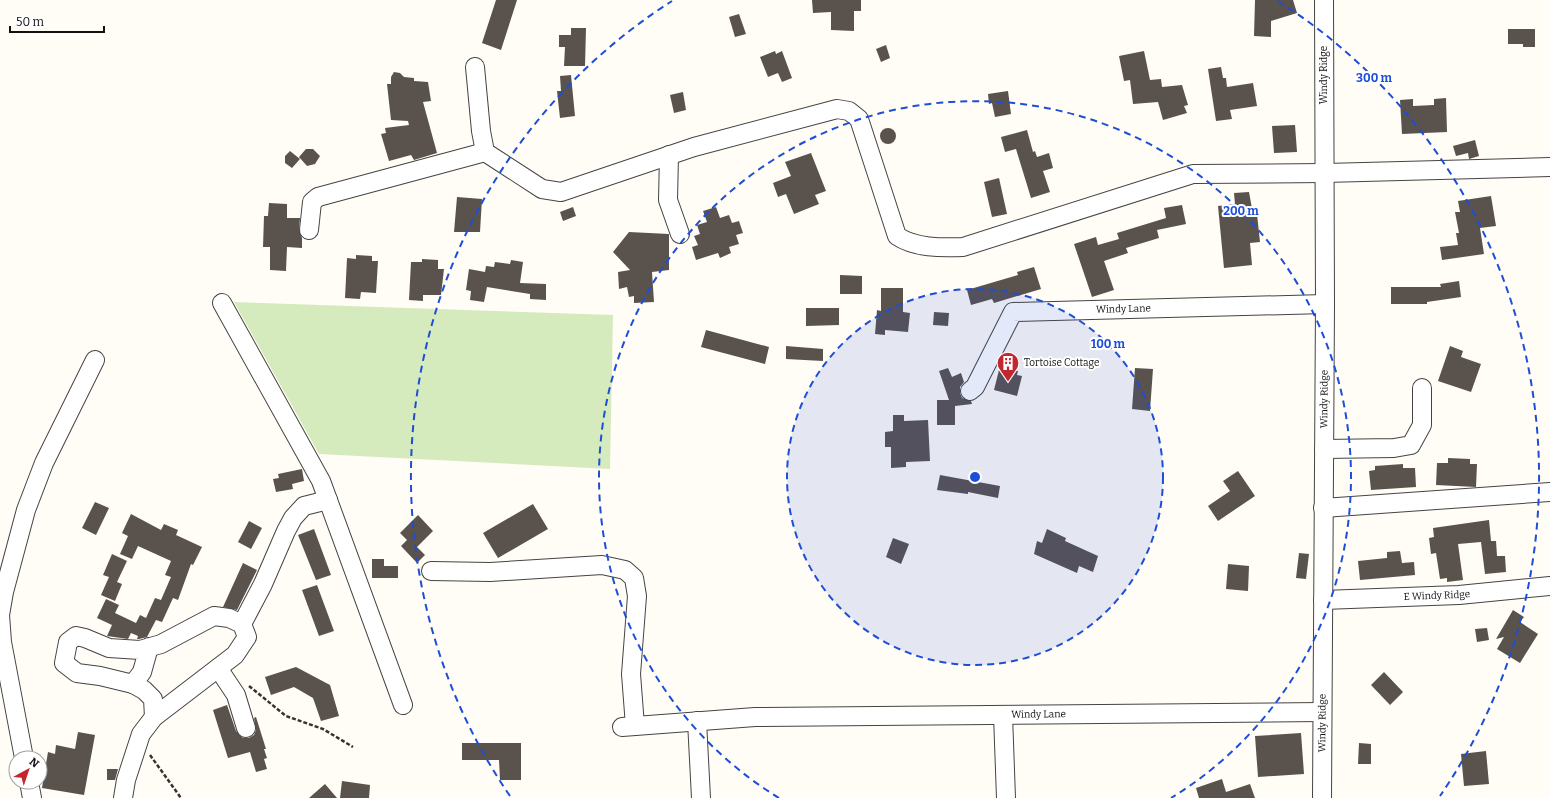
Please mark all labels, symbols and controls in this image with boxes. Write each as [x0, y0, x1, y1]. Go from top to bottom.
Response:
scale bar [10, 8, 104, 34]
text: 50 m [16, 15, 45, 29]
street label: Windy Ridge [1318, 46, 1330, 104]
text: 300 m [1356, 71, 1392, 85]
text: 200 m [1223, 204, 1259, 218]
street label: Windy Lane [1096, 302, 1151, 316]
text: 100 m [1091, 337, 1126, 351]
building icon: Tortoise Cottage [995, 350, 1021, 383]
place label: Tortoise Cottage [1024, 357, 1099, 369]
street label: Windy Ridge [1318, 370, 1331, 428]
centre of rings [968, 470, 982, 484]
street label: E Windy Ridge [1403, 588, 1471, 603]
street label: Windy Ridge [1316, 694, 1329, 752]
street label: Windy Lane [1011, 708, 1066, 721]
north arrow [8, 750, 48, 790]
text: N [27, 755, 42, 771]

